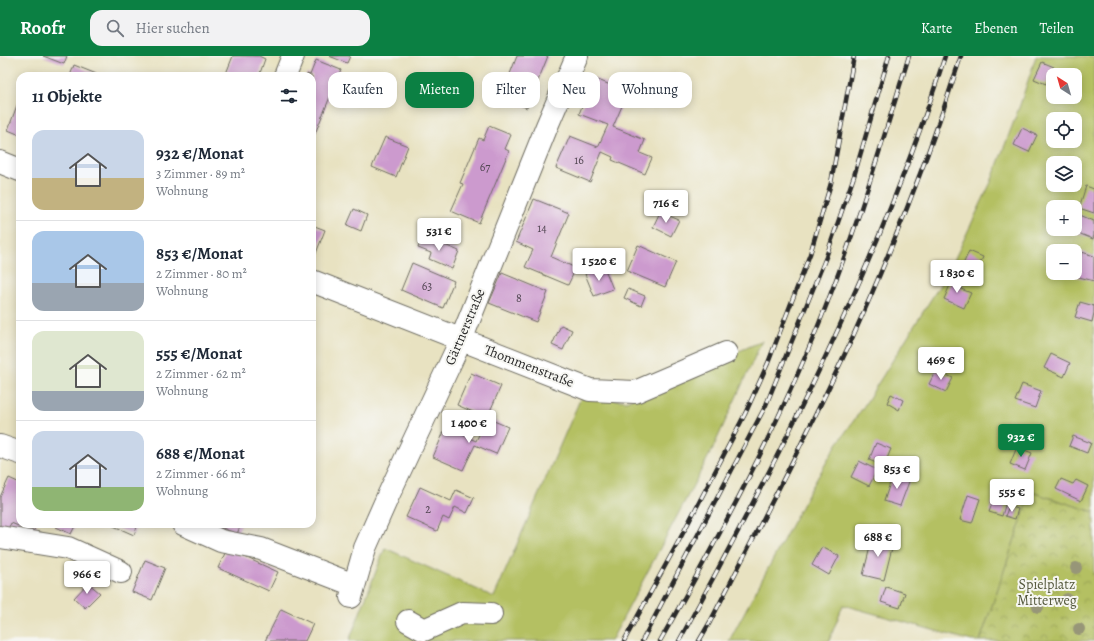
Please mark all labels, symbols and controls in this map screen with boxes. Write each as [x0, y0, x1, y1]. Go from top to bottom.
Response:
search box [90, 10, 370, 46]
text: Roofr [20, 15, 66, 41]
icon: search [104, 17, 126, 39]
text: Hier suchen [136, 18, 210, 38]
text: Karte [921, 19, 952, 38]
text: Ebenen [974, 19, 1018, 38]
text: Teilen [1040, 19, 1074, 38]
north arrow [1046, 68, 1082, 104]
map controls [1046, 68, 1082, 280]
chip: Kaufen [328, 72, 397, 108]
chip: Mieten [405, 72, 474, 108]
chip: Filter [482, 72, 540, 108]
chip: Neu [548, 72, 600, 108]
chip: Wohnung [608, 72, 692, 108]
text: 11 Objekte [32, 85, 102, 108]
icon: filters [278, 85, 300, 107]
button: locate [1046, 112, 1082, 148]
text: 932 €/Monat [156, 142, 244, 165]
icon: home [64, 146, 112, 194]
house number: 16 [574, 152, 584, 168]
button: layers [1046, 156, 1082, 192]
house number: 67 [480, 159, 491, 175]
text: 3 Zimmer · 89 m² [156, 165, 245, 182]
text: Wohnung [156, 182, 208, 199]
pin: 716 € [638, 190, 694, 224]
text: 716 € [653, 194, 679, 211]
button: + [1046, 200, 1082, 236]
pin: 531 € [411, 218, 467, 252]
house number: 14 [537, 220, 547, 236]
text: 531 € [426, 222, 452, 239]
text: 853 €/Monat [156, 242, 243, 265]
button: − [1046, 244, 1082, 280]
icon: home [64, 247, 112, 295]
pin: 1 520 € [562, 248, 636, 282]
text: 1 520 € [581, 252, 617, 269]
pin: 1 830 € [920, 260, 994, 294]
text: 1 830 € [939, 264, 975, 281]
text: 2 Zimmer · 80 m² [156, 265, 247, 282]
house number: 63 [422, 278, 432, 294]
text: Wohnung [156, 282, 208, 299]
street label: Gärtnerstraße [440, 286, 490, 368]
house number: 8 [516, 290, 522, 306]
street label: Thommenstraße [481, 340, 577, 392]
text: 555 €/Monat [156, 342, 242, 365]
icon: home [64, 347, 112, 395]
pin: 469 € [913, 347, 969, 381]
text: 469 € [927, 351, 955, 368]
text: 2 Zimmer · 62 m² [156, 365, 246, 382]
text: Wohnung [156, 382, 208, 399]
pin: 1 400 € [432, 410, 506, 444]
text: 1 400 € [451, 414, 487, 431]
pin: 932 € [993, 424, 1049, 458]
text: 932 € [1007, 428, 1035, 445]
text: 688 €/Monat [156, 442, 245, 465]
icon: home [64, 447, 112, 495]
pin: 853 € [869, 456, 925, 490]
text: 853 € [883, 460, 911, 477]
text: 2 Zimmer · 66 m² [156, 465, 246, 482]
pin: 555 € [984, 479, 1040, 513]
text: Wohnung [156, 482, 208, 499]
text: 555 € [999, 483, 1025, 500]
house number: 2 [425, 501, 431, 517]
pin: 688 € [850, 524, 906, 558]
text: 688 € [864, 528, 892, 545]
pin: 966 € [59, 561, 115, 595]
text: 966 € [73, 565, 101, 582]
park label: Spielplatz Mitterweg [1017, 575, 1077, 610]

